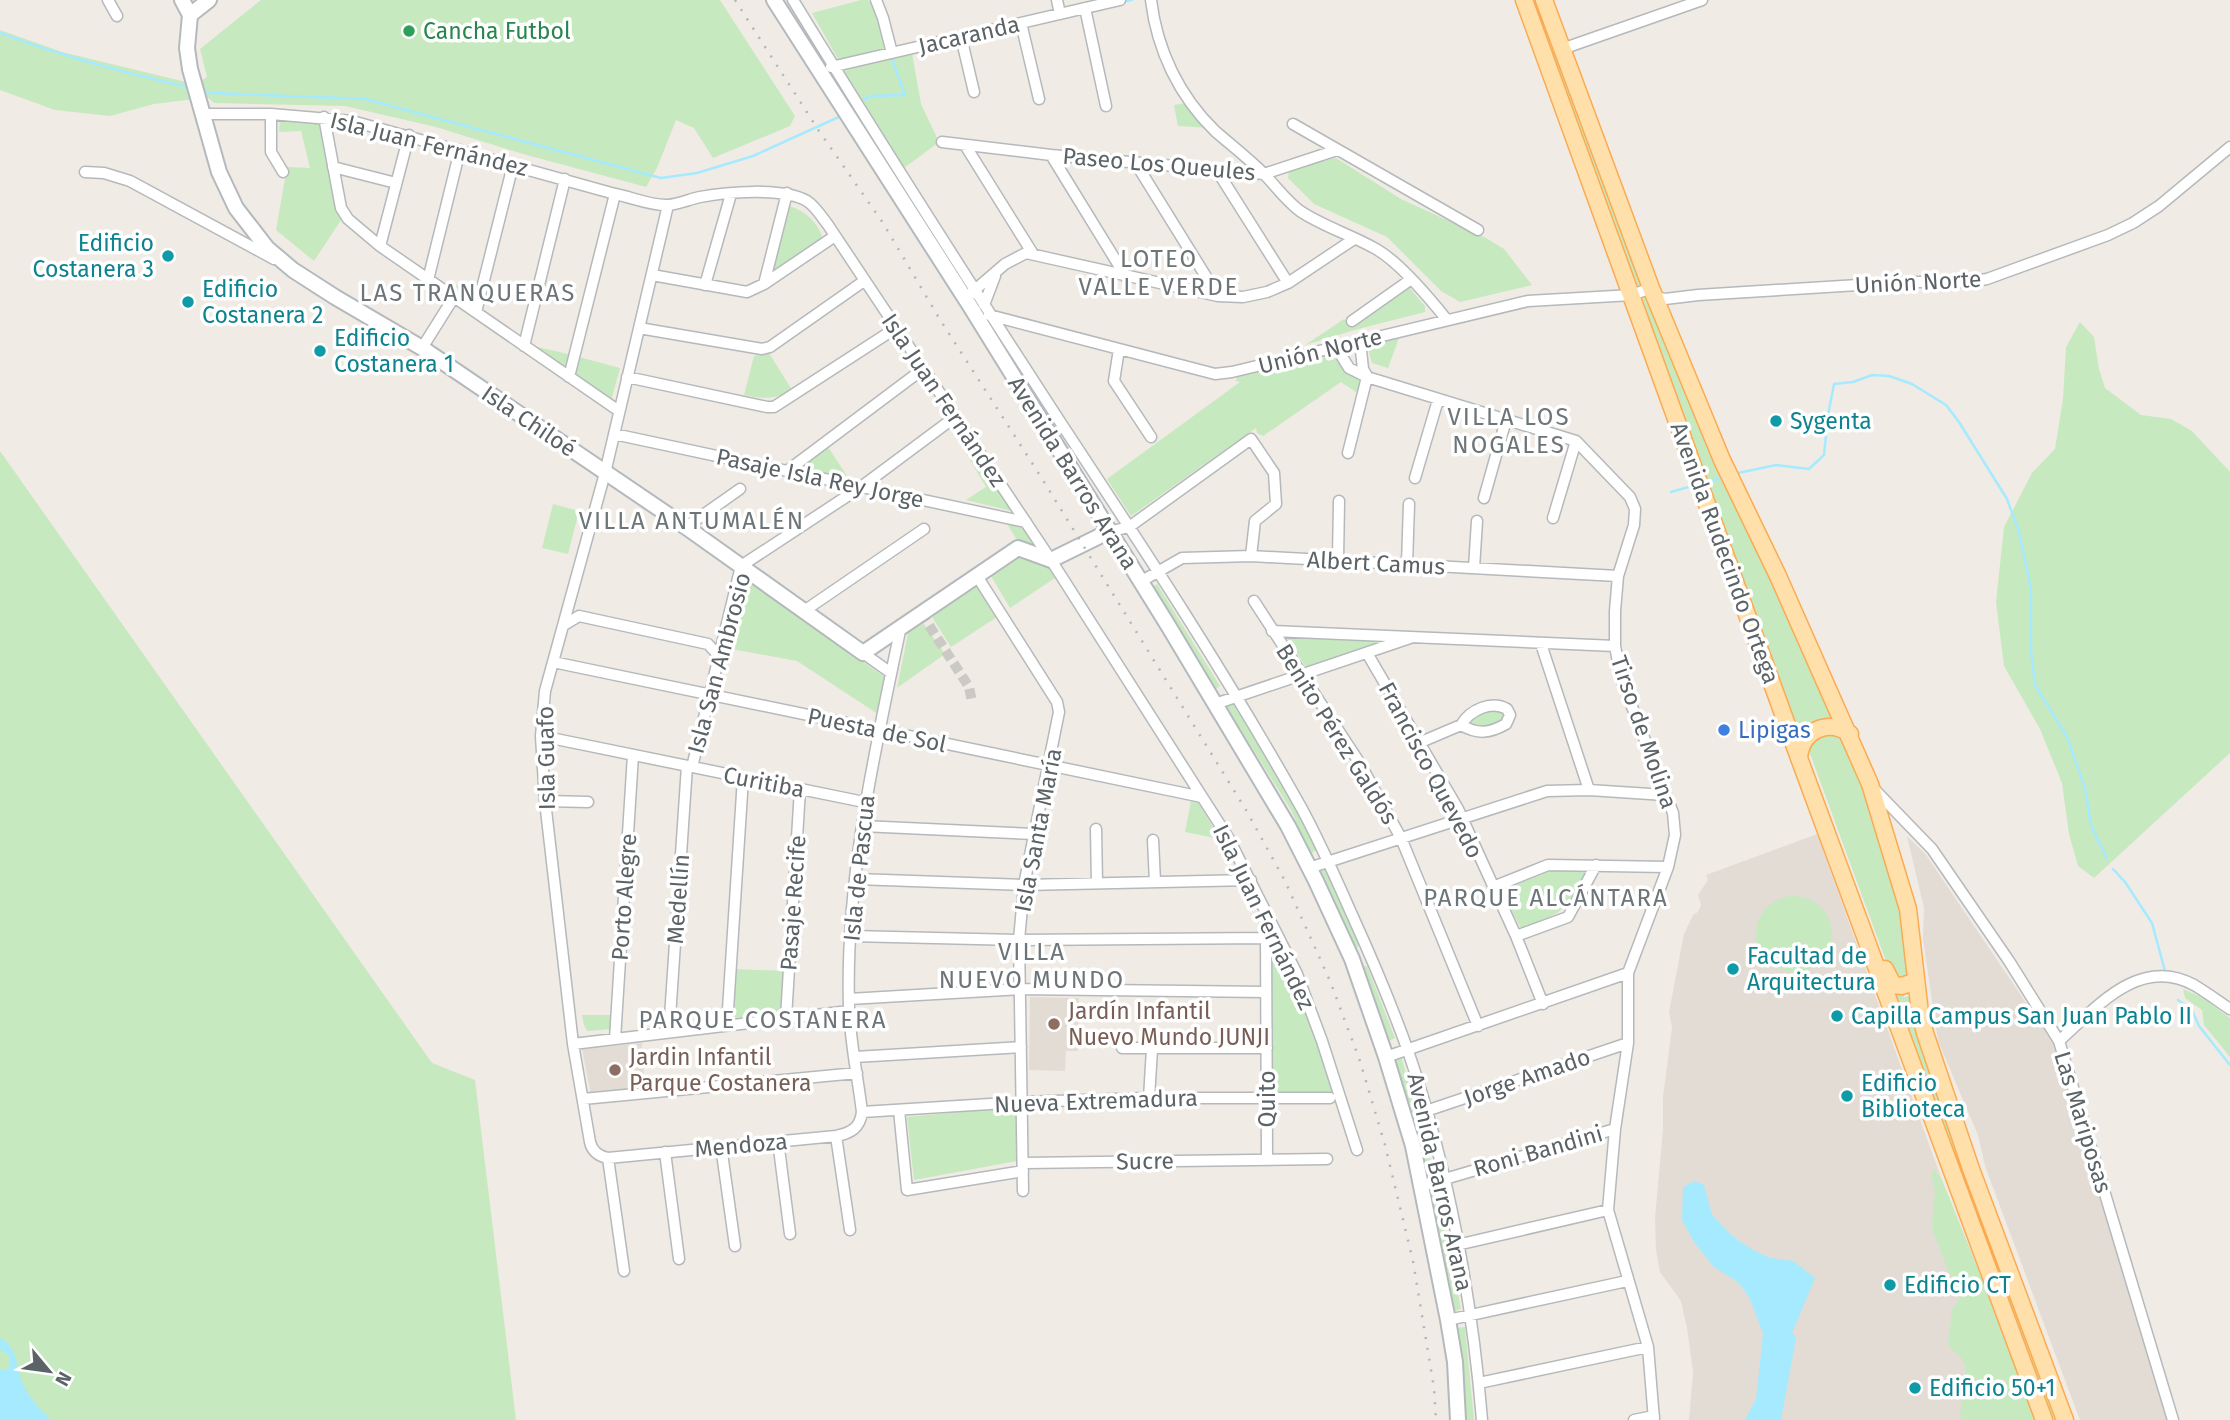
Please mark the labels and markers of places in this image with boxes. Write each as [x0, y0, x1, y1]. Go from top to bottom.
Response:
place label: Cancha Futbol [423, 17, 571, 45]
marker: Cancha Futbol [401, 23, 417, 39]
place label: Edificio Costanera 3 [33, 229, 154, 283]
marker: Edificio Costanera 3 [160, 248, 176, 264]
place label: Edificio Costanera 2 [202, 275, 323, 329]
marker: Edificio Costanera 2 [180, 294, 196, 310]
place label: Edificio Costanera 1 [334, 324, 454, 378]
marker: Edificio Costanera 1 [312, 343, 328, 359]
place label: Sygenta [1790, 407, 1872, 435]
marker: Sygenta [1768, 413, 1784, 429]
place label: Lipigas [1738, 716, 1811, 744]
marker: Lipigas [1716, 722, 1732, 738]
place label: Facultad de Arquitectura [1747, 942, 1876, 996]
marker: Facultad de Arquitectura [1725, 961, 1741, 977]
place label: Jardín Infantil Nuevo Mundo JUNJI [1068, 997, 1270, 1051]
place label: Capilla Campus San Juan Pablo II [1851, 1002, 2192, 1030]
marker: Capilla Campus San Juan Pablo II [1829, 1008, 1845, 1024]
marker: Jardín Infantil Nuevo Mundo JUNJI [1046, 1016, 1062, 1032]
place label: Jardin Infantil Parque Costanera [629, 1043, 811, 1097]
marker: Jardin Infantil Parque Costanera [607, 1062, 623, 1078]
place label: Edificio Biblioteca [1861, 1069, 1966, 1123]
marker: Edificio Biblioteca [1839, 1088, 1855, 1104]
place label: Edificio CT [1904, 1271, 2011, 1299]
marker: Edificio CT [1882, 1277, 1898, 1293]
place label: Edificio 50+1 [1929, 1374, 2056, 1402]
marker: Edificio 50+1 [1907, 1380, 1923, 1396]

